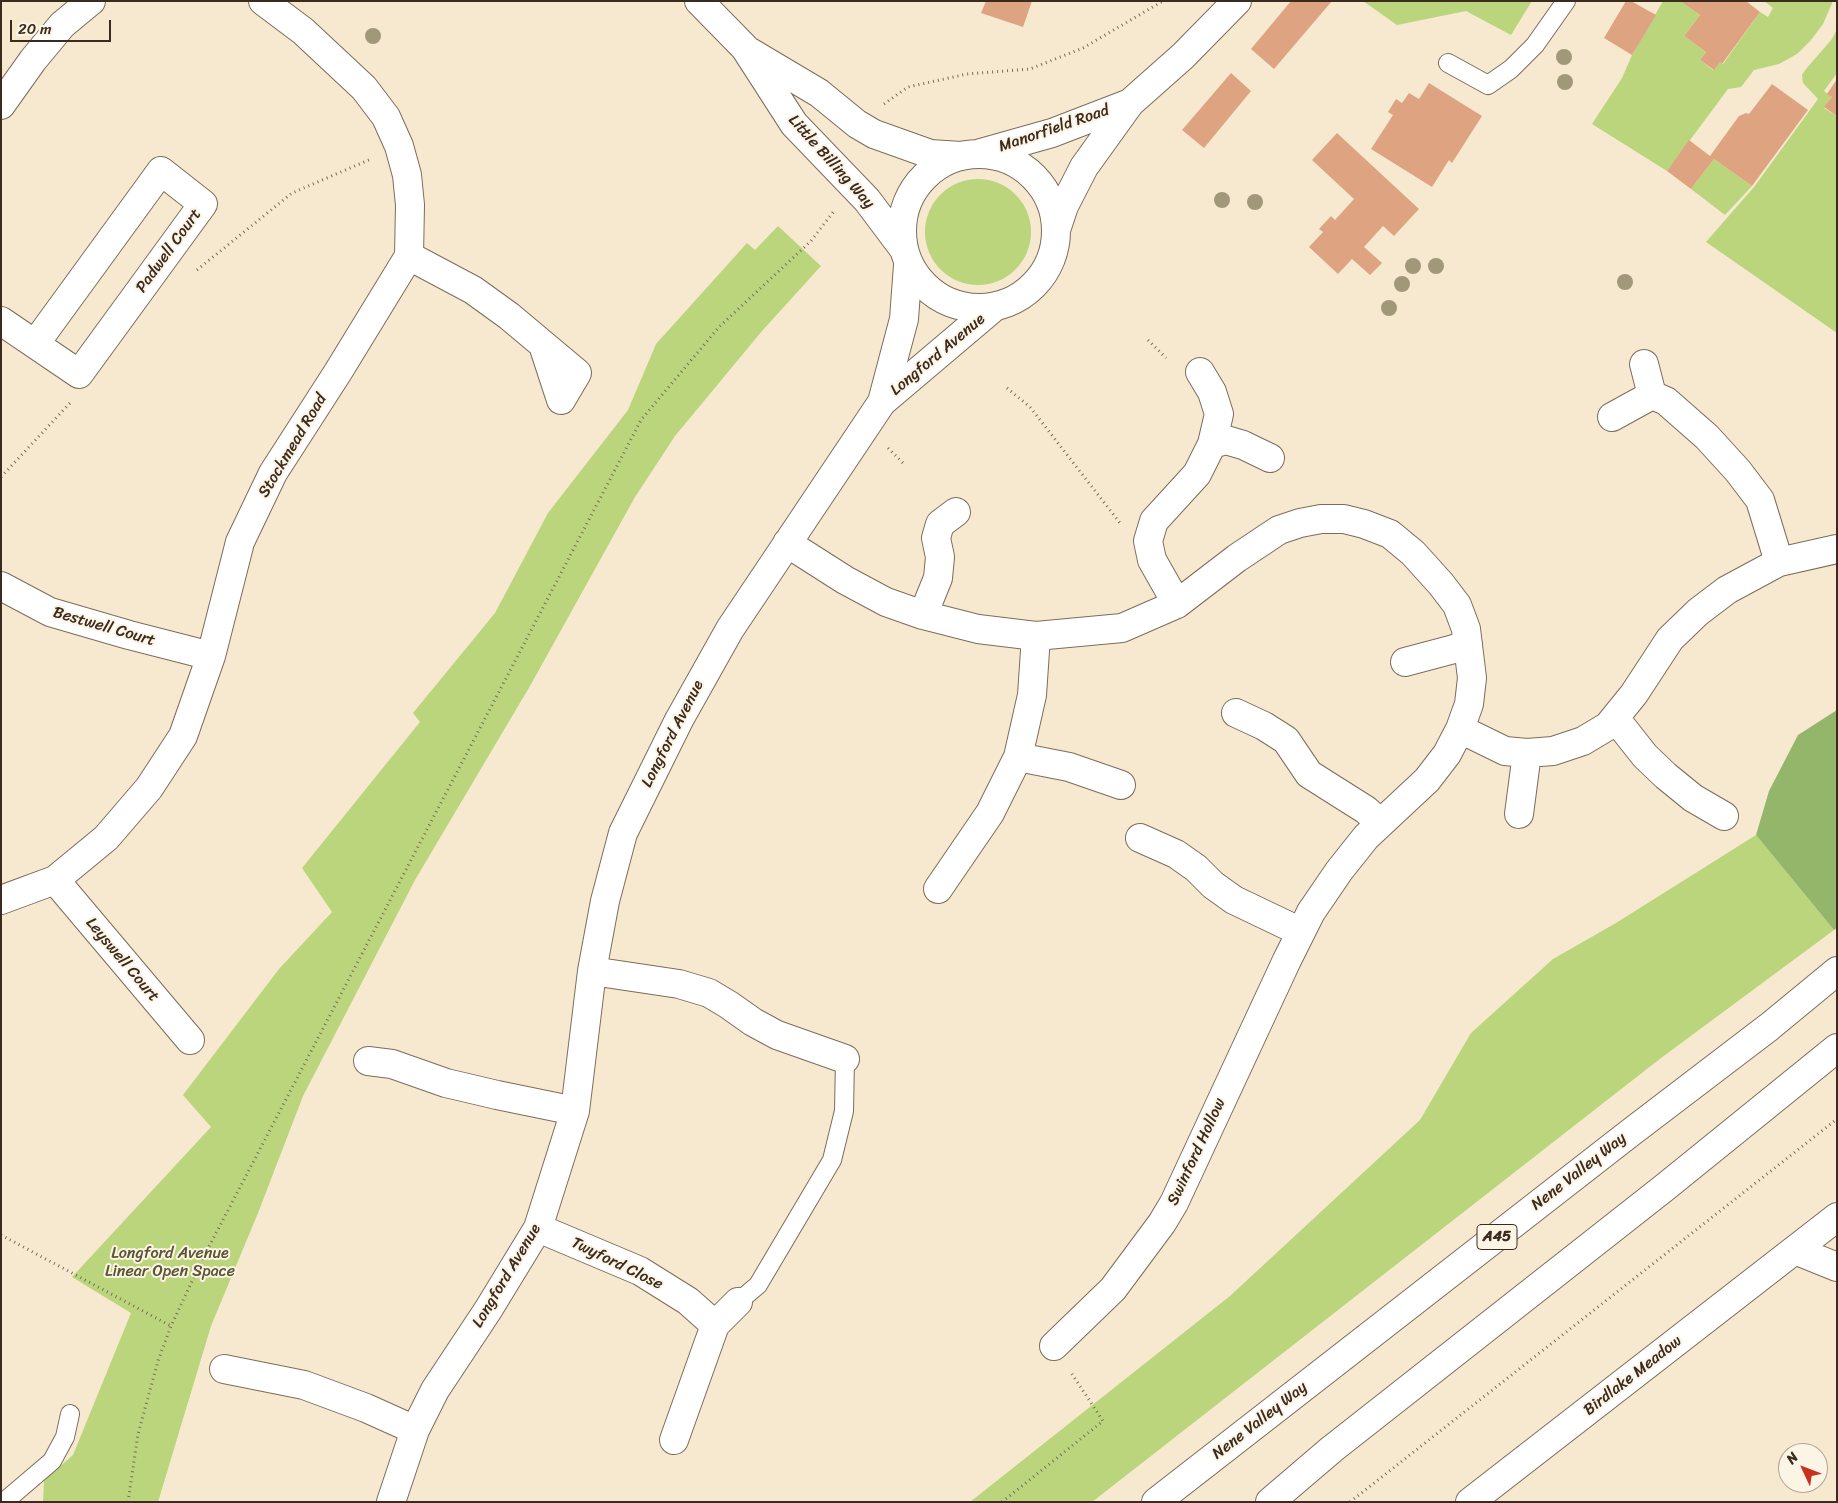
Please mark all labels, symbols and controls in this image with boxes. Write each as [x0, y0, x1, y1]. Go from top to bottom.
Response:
scale bar [12, 10, 114, 42]
text: 20 m [18, 16, 52, 42]
street label: Manorfield Road [996, 101, 1112, 157]
street label: Little Billing Way [784, 111, 878, 213]
street label: Padwell Court [132, 205, 206, 297]
street label: Longford Avenue [887, 310, 989, 400]
street label: Stockmead Road [255, 391, 331, 501]
street label: Bestwell Court [51, 603, 157, 651]
street label: Longford Avenue [638, 677, 708, 791]
street label: Leyswell Court [81, 914, 163, 1006]
street label: Swinford Hollow [1164, 1095, 1230, 1209]
street label: Nene Valley Way [1528, 1129, 1630, 1215]
street label: Longford Avenue [469, 1221, 545, 1331]
road number: A45 [1477, 1224, 1517, 1250]
street label: Twyford Close [568, 1234, 666, 1294]
park label: Longford Avenue Linear Open Space [105, 1244, 235, 1282]
street label: Birdlake Meadow [1580, 1332, 1686, 1420]
street label: Nene Valley Way [1209, 1378, 1311, 1464]
north arrow [1778, 1443, 1828, 1493]
text: N [1780, 1446, 1805, 1470]

